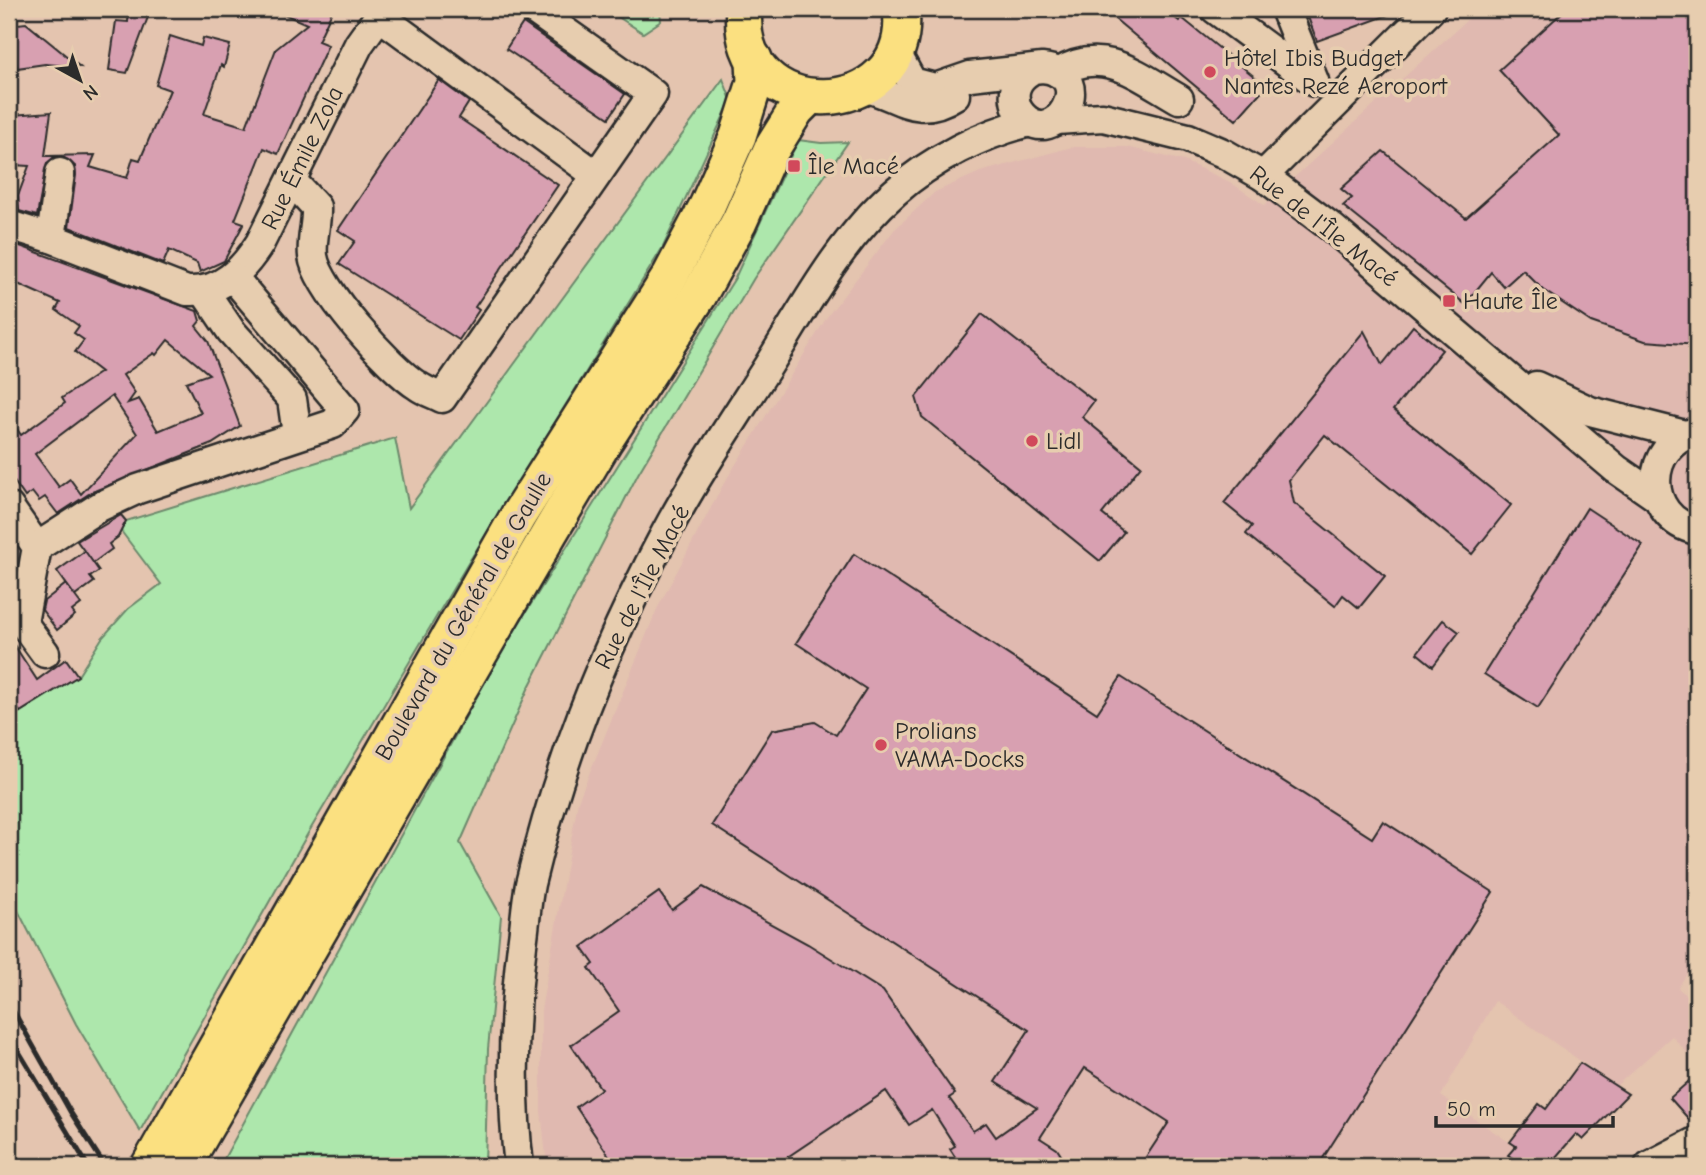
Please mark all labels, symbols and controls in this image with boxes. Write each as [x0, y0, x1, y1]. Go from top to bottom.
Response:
place label: Hôtel Ibis Budget Nantes Rezé Aeroport [1224, 44, 1448, 100]
north arrow [46, 46, 116, 116]
marker: Hôtel Ibis Budget Nantes Rezé Aeroport [1202, 64, 1218, 80]
text: N [78, 80, 102, 105]
street label: Rue Émile Zola [255, 82, 349, 234]
place label: Île Macé [808, 152, 899, 180]
marker: Île Macé [786, 158, 802, 174]
street label: Rue de l'Île Macé [1244, 160, 1404, 292]
place label: Haute Île [1463, 287, 1558, 315]
marker: Haute Île [1441, 293, 1457, 309]
place label: Lidl [1046, 427, 1081, 455]
marker: Lidl [1024, 433, 1040, 449]
street label: Boulevard du Général de Gaulle [369, 467, 557, 765]
street label: Rue de l'Île Macé [589, 500, 695, 674]
place label: Prolians VAMA-Docks [895, 717, 1024, 773]
marker: Prolians VAMA-Docks [873, 737, 889, 753]
scale bar [1436, 1084, 1613, 1128]
text: 50 m [1447, 1097, 1496, 1121]

